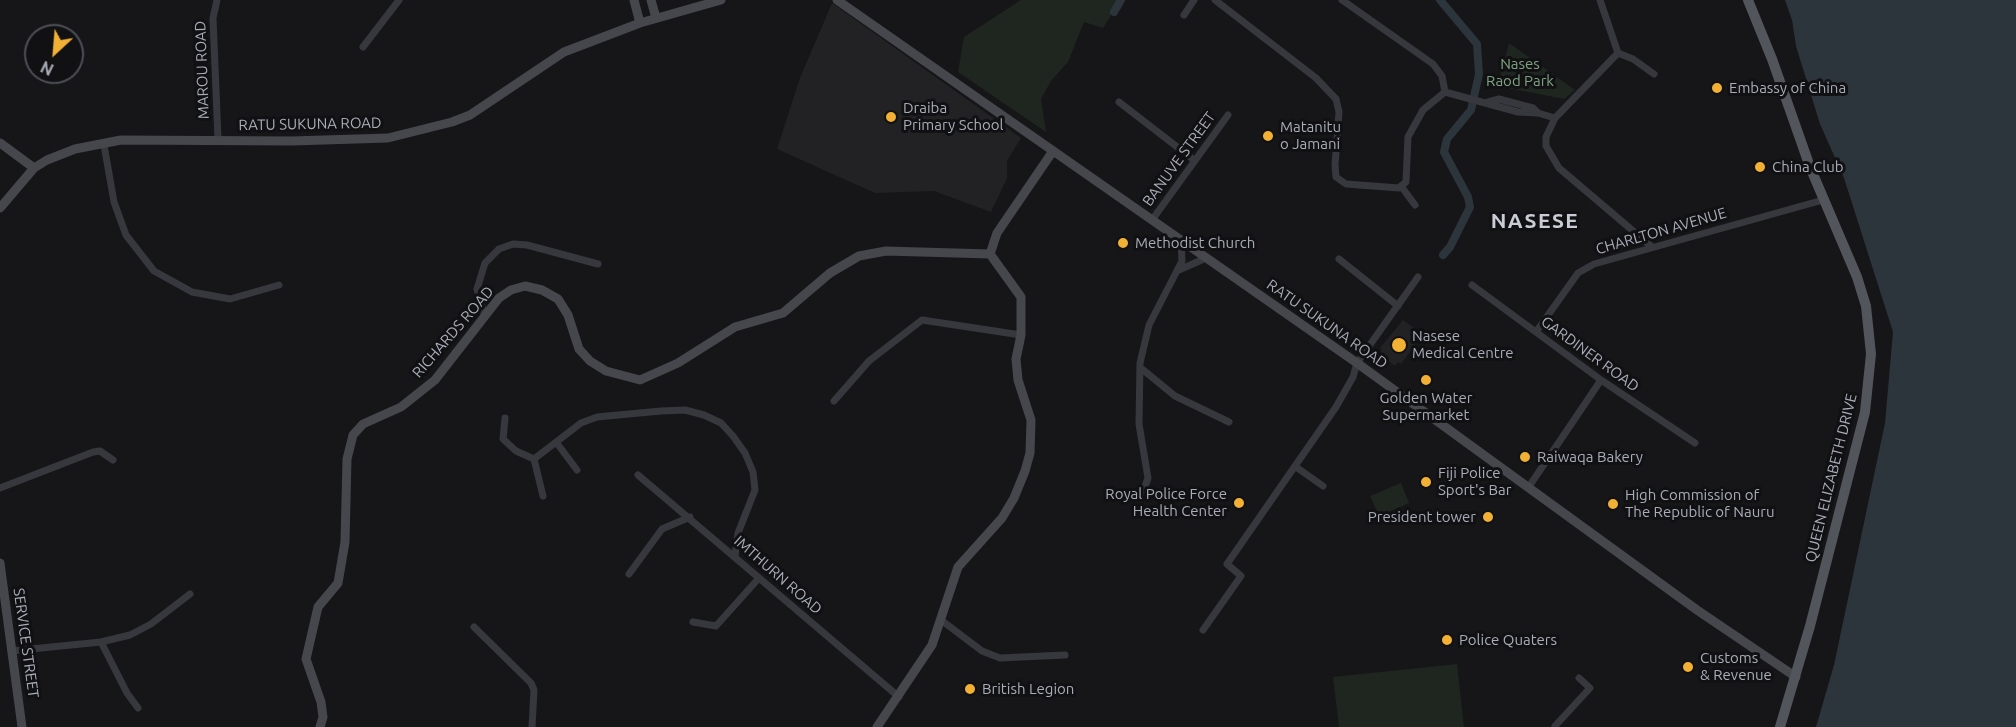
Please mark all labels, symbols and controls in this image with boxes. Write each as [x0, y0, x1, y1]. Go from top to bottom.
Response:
street label: MAROU ROAD [191, 20, 213, 120]
north arrow [24, 24, 84, 84]
park label: Nases Raod Park [1486, 55, 1554, 90]
text: N [38, 58, 56, 79]
place label: Embassy of China [1729, 79, 1846, 97]
marker: Embassy of China [1710, 81, 1724, 95]
place label: Draiba Primary School [903, 99, 1004, 134]
street label: BANUVE STREET [1139, 108, 1219, 210]
marker: Draiba Primary School [884, 110, 898, 124]
street label: RATU SUKUNA ROAD [238, 114, 382, 134]
place label: Matanitu o Jamani [1280, 118, 1341, 153]
marker: Matanitu o Jamani [1261, 129, 1275, 143]
place label: China Club [1772, 158, 1844, 176]
marker: China Club [1753, 160, 1767, 174]
street label: CHARLTON AVENUE [1594, 204, 1728, 258]
district label: NASESE [1491, 208, 1579, 234]
place label: Methodist Church [1135, 234, 1255, 252]
marker: Methodist Church [1116, 236, 1130, 250]
street label: RATU SUKUNA ROAD [1263, 276, 1391, 372]
street label: RICHARDS ROAD [408, 283, 498, 381]
street label: GARDINER ROAD [1538, 312, 1642, 396]
place label: Nasese Medical Centre [1412, 327, 1514, 362]
marker: Nasese Medical Centre [1390, 336, 1408, 354]
marker: Golden Water Supermarket [1419, 373, 1433, 387]
place label: Golden Water Supermarket [1380, 389, 1472, 424]
street label: QUEEN ELIZABETH DRIVE [1801, 392, 1861, 564]
place label: Raiwaqa Bakery [1537, 448, 1643, 466]
marker: Raiwaqa Bakery [1518, 450, 1532, 464]
place label: Fiji Police Sport's Bar [1438, 464, 1511, 499]
marker: Fiji Police Sport's Bar [1419, 475, 1433, 489]
place label: Royal Police Force Health Center [1105, 485, 1227, 520]
place label: High Commission of The Republic of Nauru [1625, 486, 1774, 521]
marker: Royal Police Force Health Center [1232, 496, 1246, 510]
marker: High Commission of The Republic of Nauru [1606, 497, 1620, 511]
place label: President tower [1368, 508, 1476, 526]
marker: President tower [1481, 510, 1495, 524]
street label: IMTHURN ROAD [730, 532, 826, 618]
street label: SERVICE STREET [9, 587, 43, 699]
place label: Police Quaters [1459, 631, 1557, 649]
marker: Police Quaters [1440, 633, 1454, 647]
place label: Customs & Revenue [1700, 649, 1772, 684]
marker: Customs & Revenue [1681, 660, 1695, 674]
place label: British Legion [982, 680, 1074, 698]
marker: British Legion [963, 682, 977, 696]

